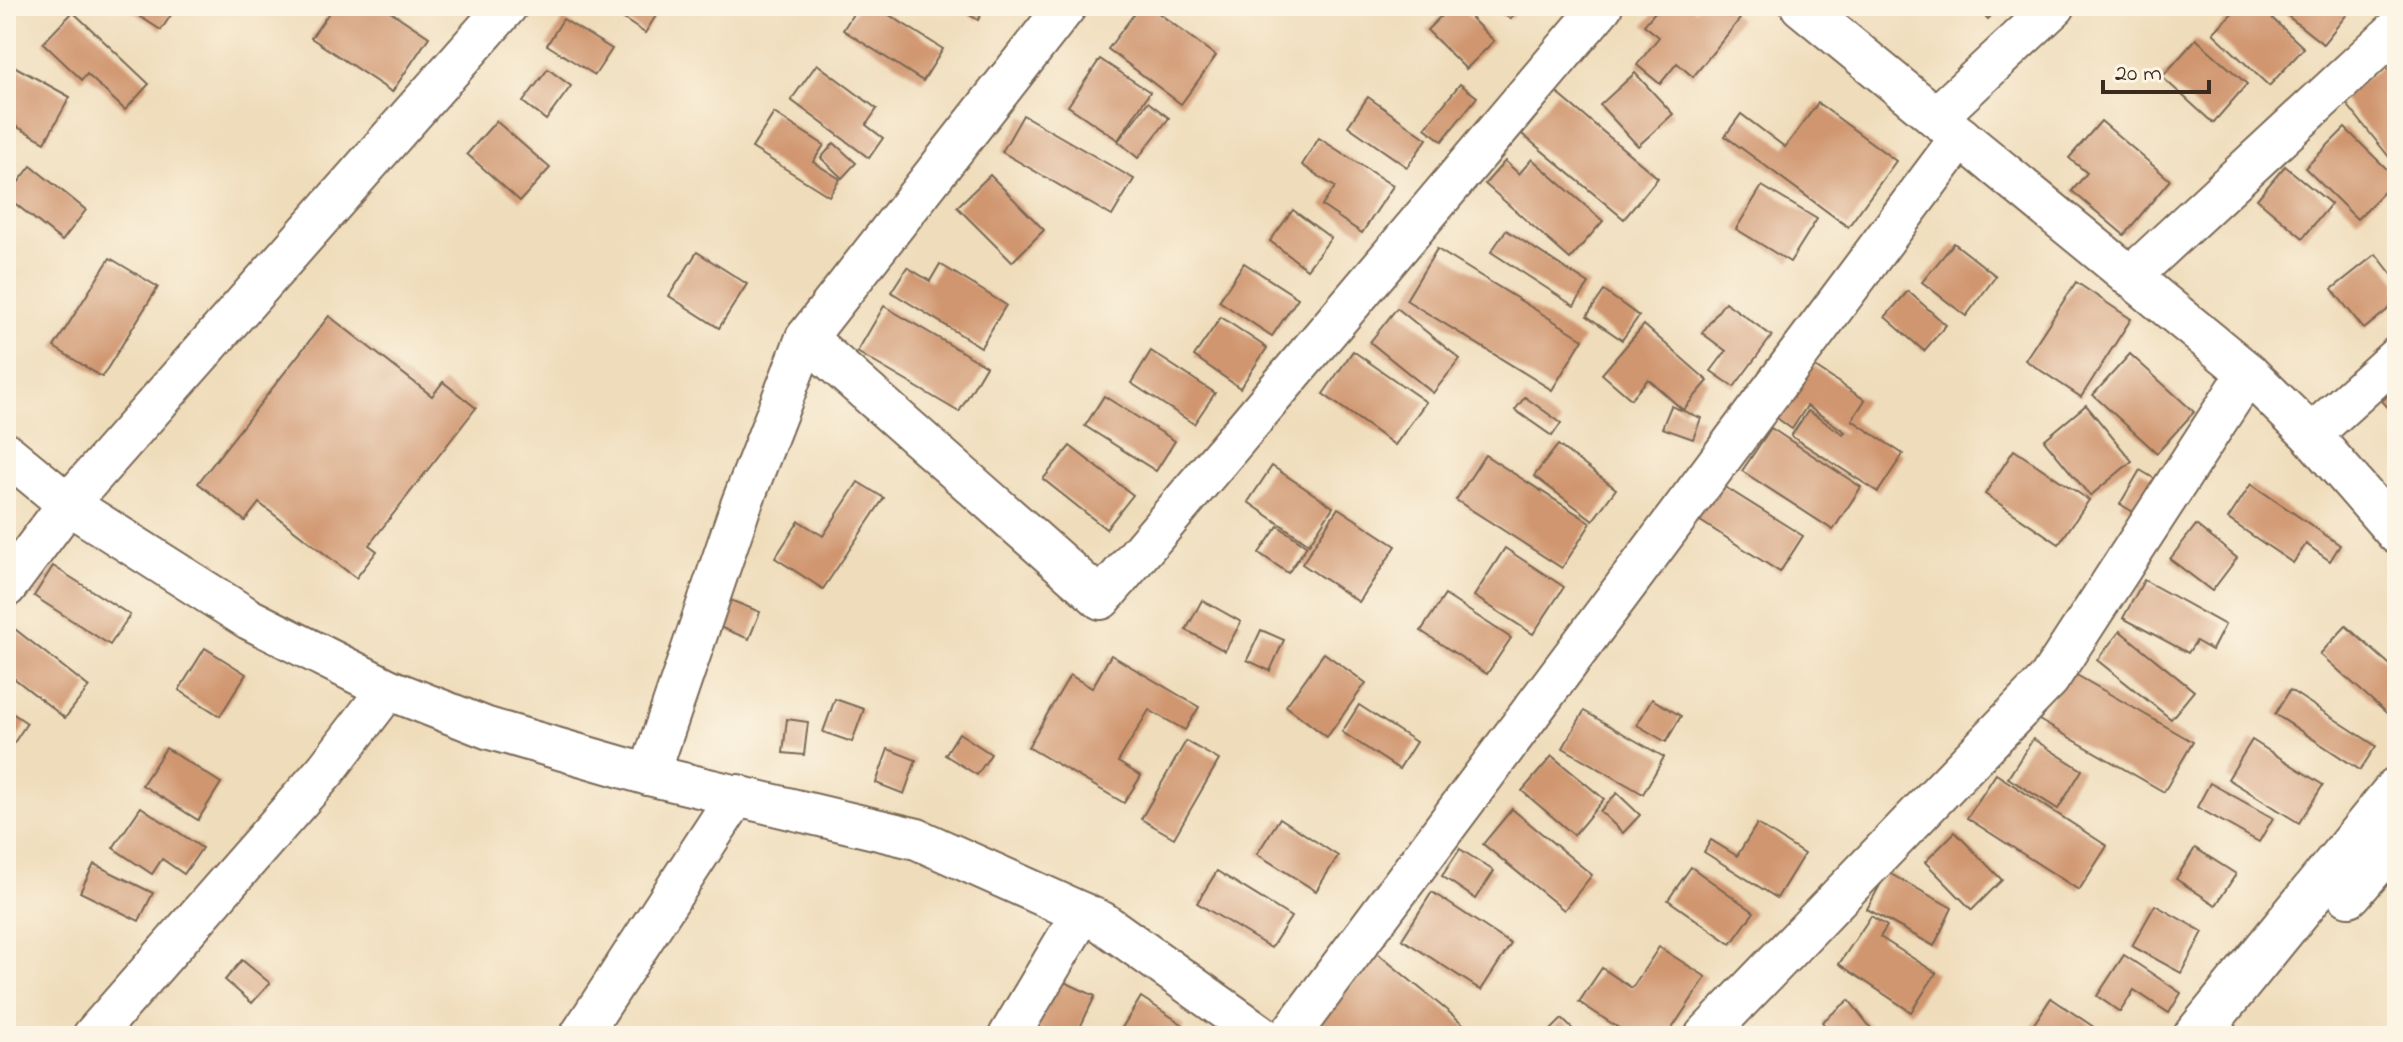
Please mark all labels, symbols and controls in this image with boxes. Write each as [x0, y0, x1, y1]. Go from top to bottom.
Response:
scale bar [2103, 44, 2209, 94]
text: 20 m [2115, 57, 2162, 92]

